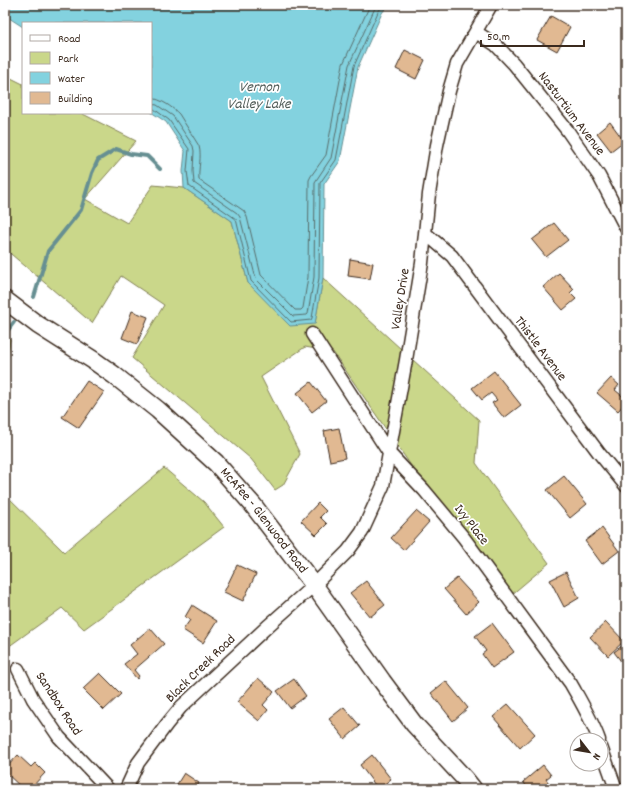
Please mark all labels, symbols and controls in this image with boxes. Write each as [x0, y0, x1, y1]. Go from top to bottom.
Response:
legend [22, 22, 152, 114]
scale bar [481, 22, 584, 48]
text: 50 m [487, 29, 510, 46]
text: Road [58, 31, 80, 48]
text: Park [58, 51, 79, 68]
street label: Nasturtium Avenue [533, 68, 609, 160]
text: Water [58, 71, 85, 88]
water label: Vernon Valley Lake [227, 77, 292, 116]
text: Building [58, 91, 93, 108]
street label: Valley Drive [386, 267, 416, 331]
street label: Thistle Avenue [509, 312, 571, 386]
street label: McAfee - Glenwood Road [215, 464, 312, 578]
street label: Ivy Place [449, 500, 493, 550]
street label: Black Creek Road [161, 630, 241, 708]
street label: Sandbox Road [30, 668, 86, 740]
north arrow [569, 732, 609, 772]
text: N [587, 750, 604, 763]

